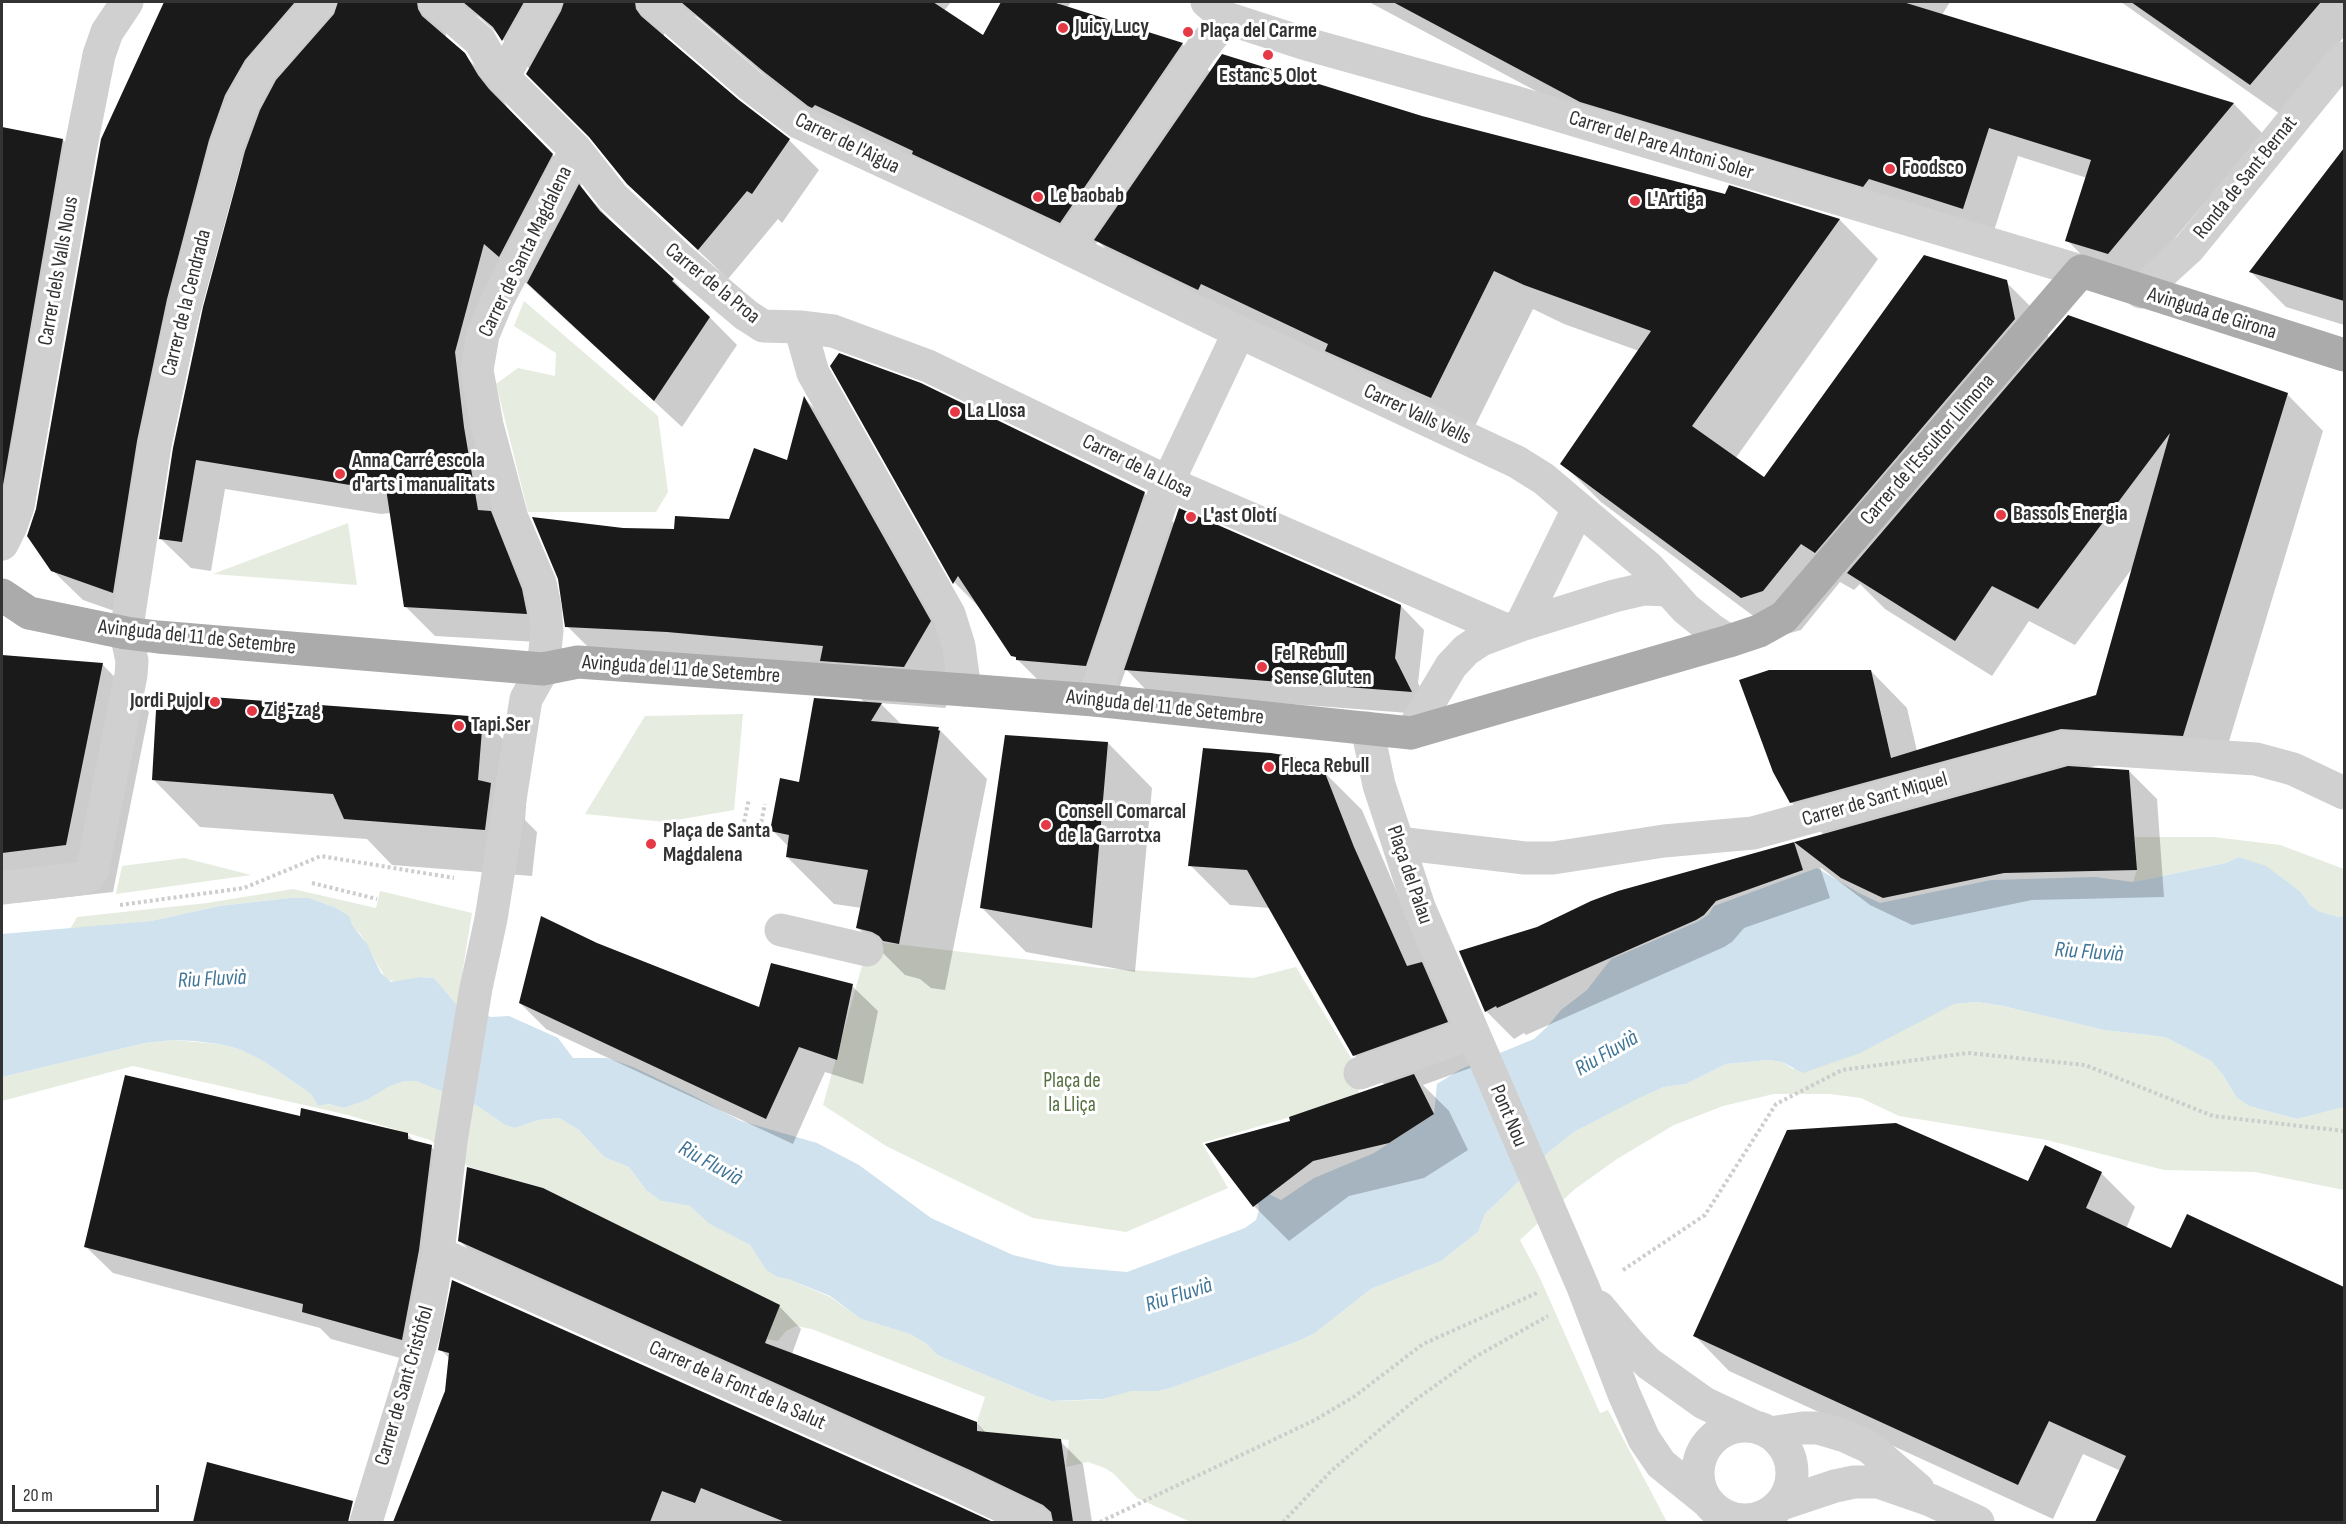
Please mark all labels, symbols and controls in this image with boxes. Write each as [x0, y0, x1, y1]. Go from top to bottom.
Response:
place label: Juicy Lucy [1075, 15, 1149, 41]
place label: Plaça del Carme [1200, 19, 1317, 45]
marker: Juicy Lucy [1056, 21, 1070, 35]
marker: Plaça del Carme [1181, 25, 1195, 39]
marker: Estanc 5 Olot [1261, 48, 1275, 62]
place label: Estanc 5 Olot [1219, 64, 1317, 90]
street label: Carrer del Pare Antoni Soler [1566, 106, 1756, 186]
street label: Carrer de l'Aigua [791, 108, 903, 180]
street label: Ronda de Sant Bernat [2189, 111, 2303, 245]
place label: Foodsco [1902, 156, 1964, 182]
street label: Carrer de Santa Magdalena [474, 162, 578, 342]
marker: Foodsco [1883, 162, 1897, 176]
place label: Le baobab [1050, 184, 1124, 210]
place label: L'Artiga [1647, 188, 1704, 214]
marker: Le baobab [1031, 190, 1045, 204]
marker: L'Artiga [1628, 194, 1642, 208]
street label: Carrer dels Valls Nous [34, 195, 84, 347]
street label: Carrer de la Cendrada [157, 227, 217, 379]
street label: Carrer de la Proa [660, 238, 764, 330]
street label: Avinguda de Girona [2144, 282, 2280, 346]
street label: Carrer de l'Escultor Llimona [1855, 369, 2001, 531]
street label: Carrer Valls Vells [1359, 379, 1475, 451]
place label: La Llosa [967, 399, 1026, 425]
marker: La Llosa [948, 405, 962, 419]
street label: Carrer de la Llosa [1078, 430, 1196, 504]
place label: Anna Carré escola d'arts i manualitats [352, 449, 495, 499]
marker: Anna Carré escola d'arts i manualitats [333, 467, 347, 481]
place label: Bassols Energia [2013, 502, 2128, 528]
place label: L'ast Olotí [1203, 504, 1277, 530]
marker: Bassols Energia [1994, 508, 2008, 522]
marker: L'ast Olotí [1184, 510, 1198, 524]
street label: Avinguda del 11 de Setembre [97, 615, 297, 661]
place label: Fel Rebull Sense Gluten [1274, 642, 1372, 692]
street label: Avinguda del 11 de Setembre [581, 651, 781, 689]
marker: Fel Rebull Sense Gluten [1255, 660, 1269, 674]
street label: Avinguda del 11 de Setembre [1065, 685, 1265, 731]
place label: Jordi Pujol [130, 689, 203, 715]
marker: Jordi Pujol [208, 695, 222, 709]
place label: Zig-zag [264, 698, 321, 724]
marker: Zig-zag [245, 704, 259, 718]
place label: Tapi.Ser [471, 713, 531, 739]
marker: Tapi.Ser [452, 719, 466, 733]
place label: Fleca Rebull [1281, 754, 1369, 780]
marker: Fleca Rebull [1262, 760, 1276, 774]
street label: Carrer de Sant Miquel [1799, 767, 1951, 833]
place label: Consell Comarcal de la Garrotxa [1058, 800, 1186, 850]
marker: Consell Comarcal de la Garrotxa [1039, 818, 1053, 832]
place label: Plaça de Santa Magdalena [663, 819, 770, 869]
street label: Plaça del Palau [1380, 823, 1438, 927]
marker: Plaça de Santa Magdalena [644, 837, 658, 851]
water label: Riu Fluvià [2054, 937, 2124, 969]
water label: Riu Fluvià [177, 965, 247, 995]
water label: Riu Fluvià [1571, 1025, 1643, 1083]
park label: Plaça de la Lliça [1043, 1069, 1101, 1119]
street label: Pont Nou [1484, 1081, 1532, 1151]
water label: Riu Fluvià [673, 1136, 747, 1192]
water label: Riu Fluvià [1142, 1273, 1216, 1319]
street label: Carrer de Sant Cristòfol [370, 1303, 440, 1469]
street label: Carrer de la Font de la Salut [645, 1336, 829, 1436]
scale bar [15, 1473, 162, 1511]
text: 20 m [23, 1485, 53, 1506]

